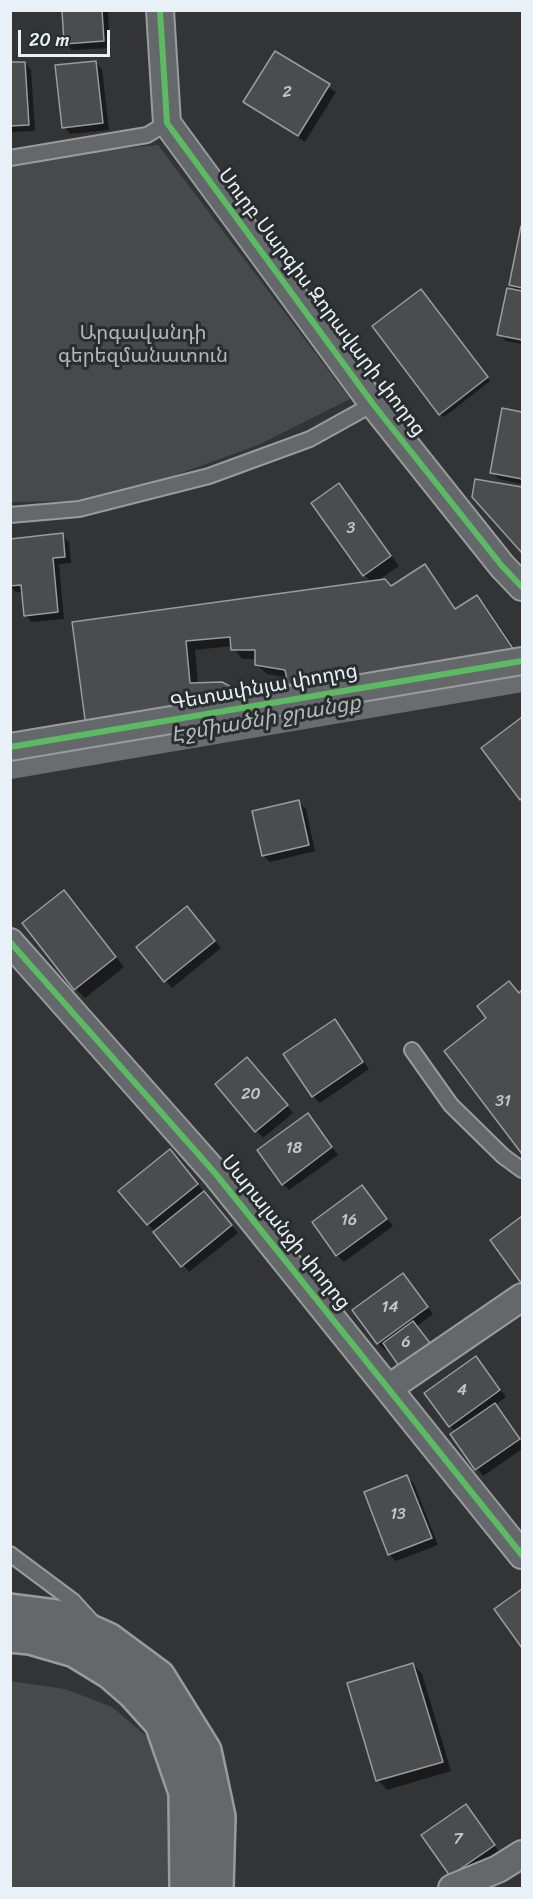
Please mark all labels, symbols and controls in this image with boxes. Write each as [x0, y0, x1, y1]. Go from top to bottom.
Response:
scale bar [21, 18, 112, 56]
text: 20 m [29, 24, 69, 56]
house number: 2 [282, 83, 292, 103]
street label: Սուրբ Սարգիս Զորավարի փողոց [212, 164, 430, 442]
park label: Արգավանդի գերեզմանատուն [58, 322, 228, 369]
house number: 3 [347, 519, 355, 539]
street label: Գետափնյա փողոց [169, 660, 359, 716]
water label: Էջմիածնի ջրանցք [169, 691, 363, 749]
house number: 20 [241, 1085, 261, 1105]
house number: 31 [495, 1092, 511, 1112]
house number: 18 [286, 1139, 302, 1159]
street label: Սարալանջի փողոց [215, 1151, 355, 1315]
house number: 16 [341, 1211, 357, 1231]
house number: 14 [382, 1298, 398, 1318]
house number: 6 [401, 1333, 411, 1353]
house number: 4 [457, 1381, 467, 1401]
house number: 13 [390, 1505, 406, 1525]
house number: 7 [453, 1830, 463, 1850]

